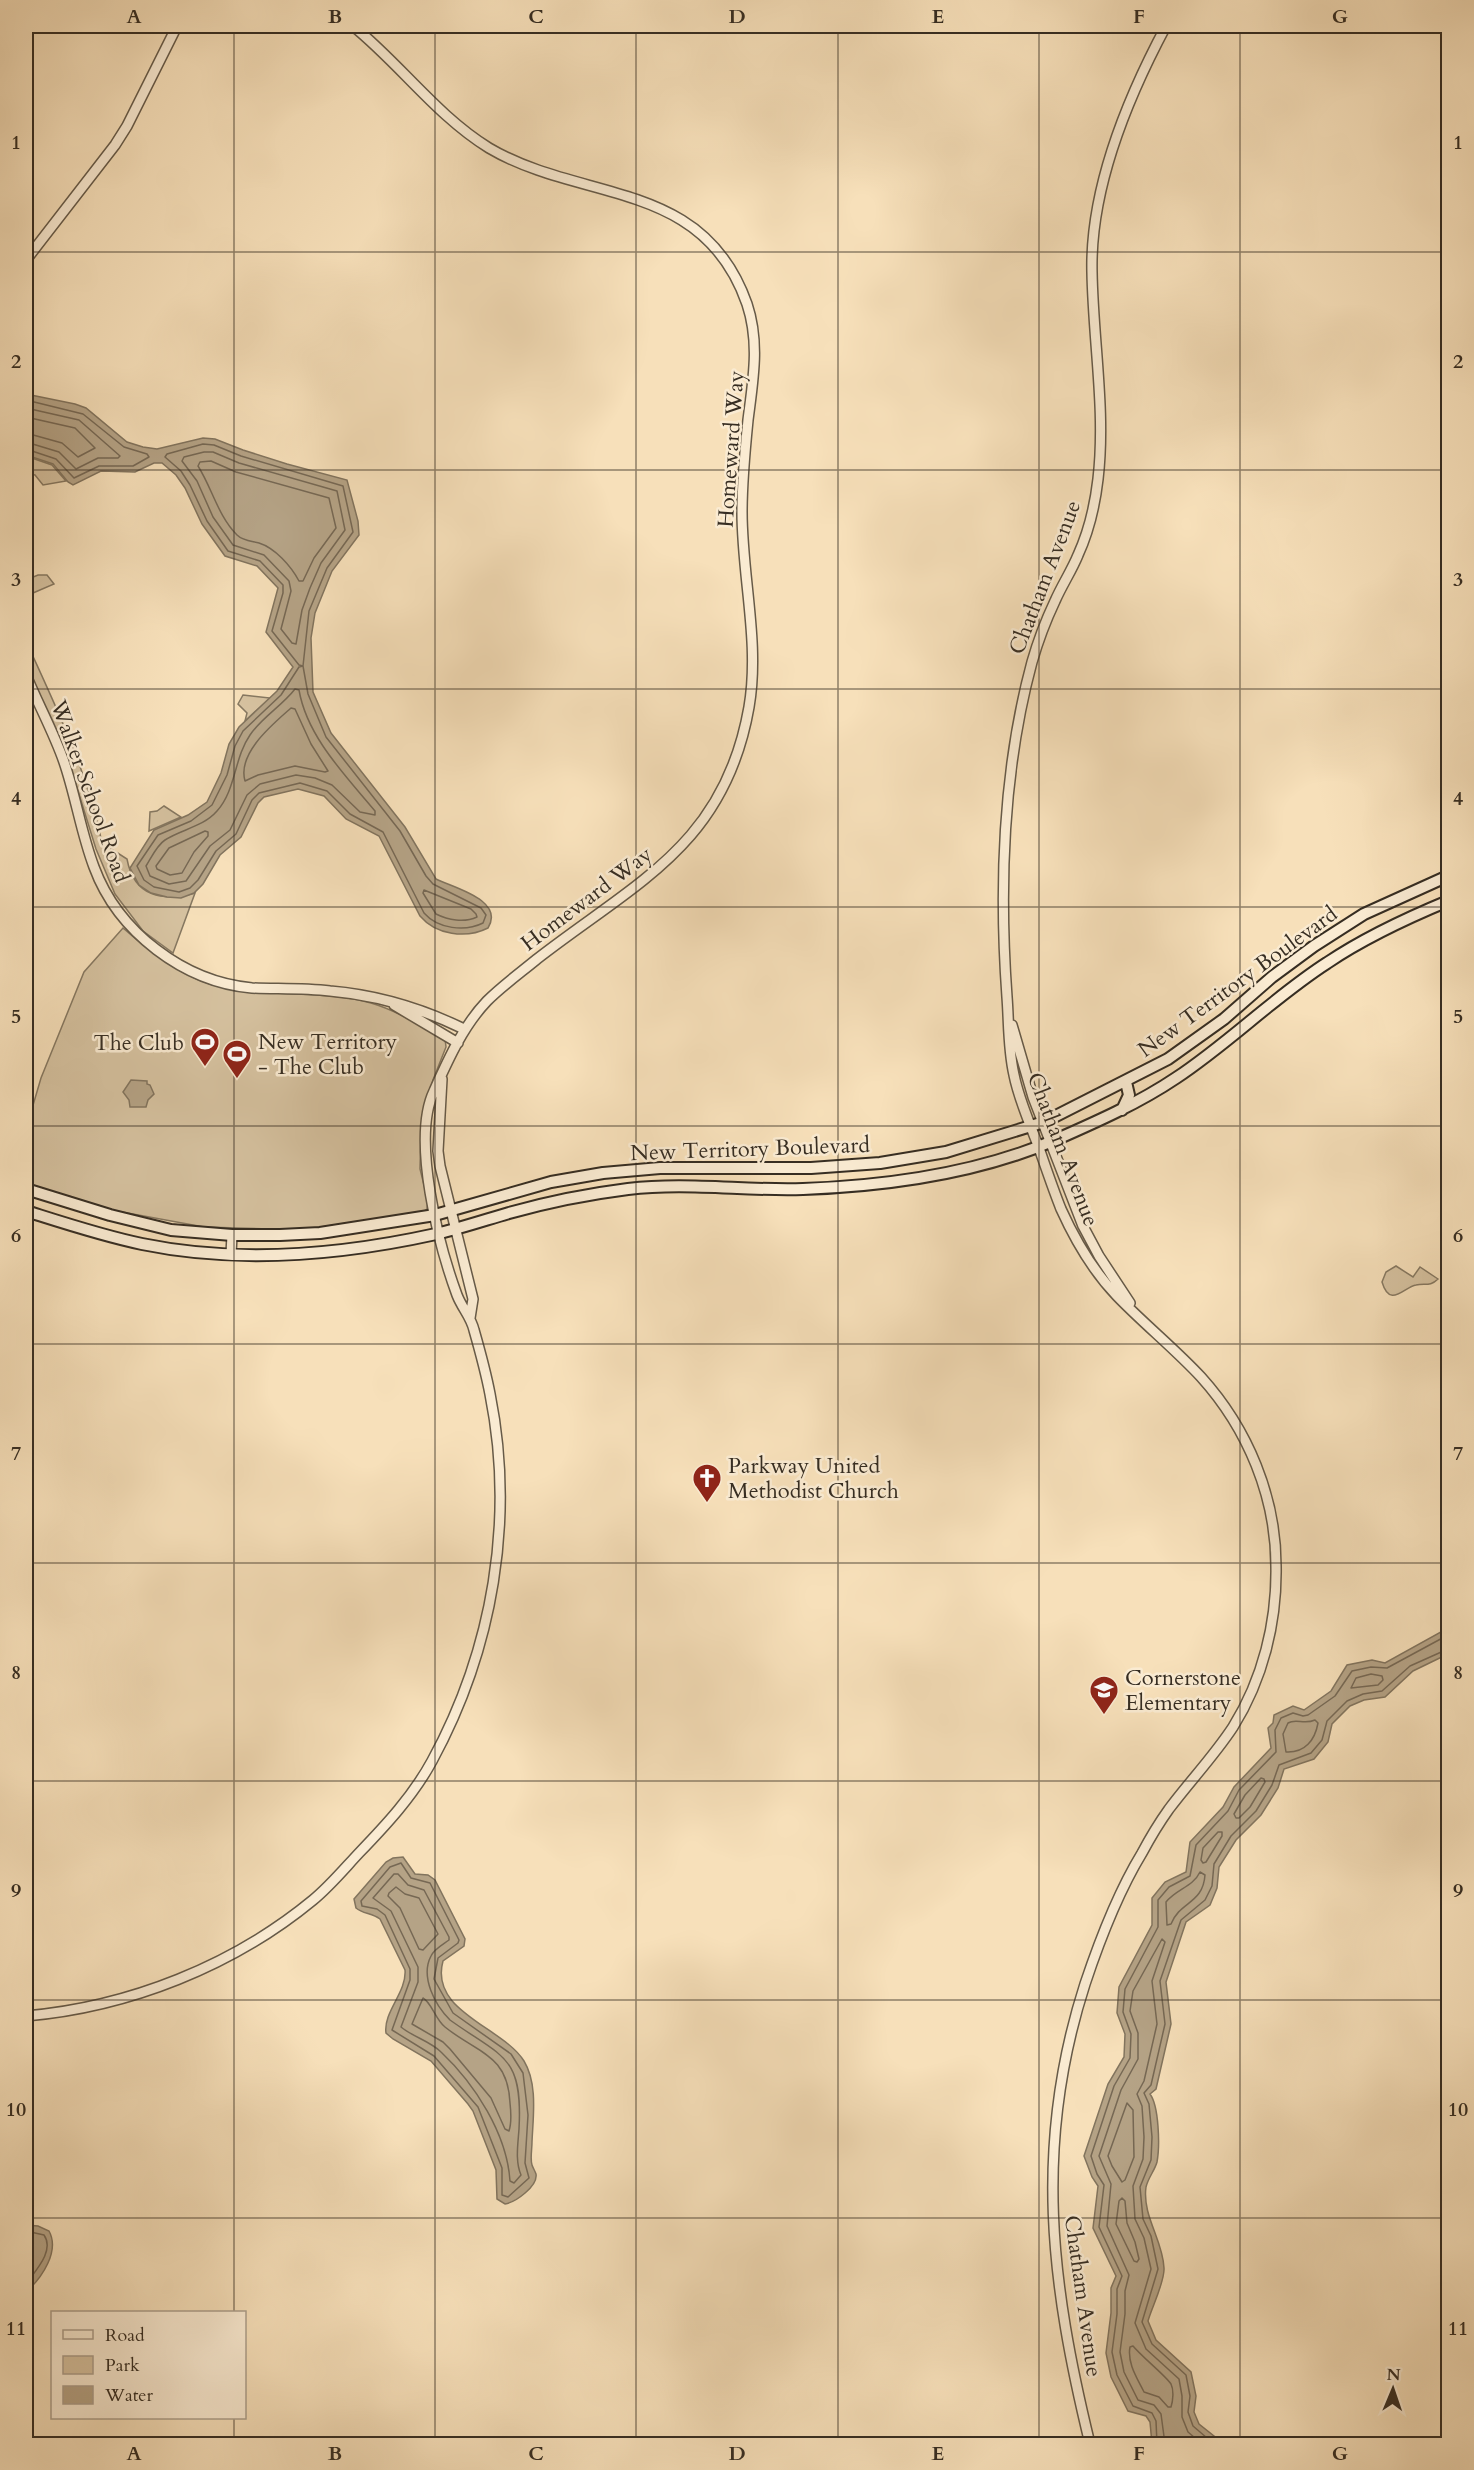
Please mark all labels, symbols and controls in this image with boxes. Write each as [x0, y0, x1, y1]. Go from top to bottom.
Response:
text: A [126, 3, 142, 30]
text: B [328, 3, 342, 30]
text: C [528, 3, 544, 30]
text: D [728, 3, 746, 30]
text: E [932, 3, 944, 30]
text: F [1133, 3, 1145, 30]
text: G [1332, 3, 1348, 30]
text: 1 [11, 129, 21, 156]
text: 1 [1453, 129, 1463, 156]
text: 2 [11, 348, 21, 375]
text: 2 [1453, 348, 1463, 375]
street label: Homeward Way [711, 369, 751, 528]
street label: Chatham Avenue [1002, 496, 1088, 659]
text: 3 [11, 566, 21, 593]
text: 3 [1453, 566, 1463, 593]
street label: Walker School Road [43, 695, 137, 887]
text: 4 [11, 785, 21, 812]
text: 4 [1453, 785, 1463, 812]
street label: Homeward Way [515, 839, 659, 958]
street label: New Territory Boulevard [1132, 899, 1344, 1064]
text: 5 [11, 1003, 21, 1030]
text: 5 [1453, 1003, 1463, 1030]
sports icon: The Club [189, 1026, 221, 1068]
place label: New Territory - The Club [258, 1027, 398, 1082]
place label: The Club [94, 1028, 184, 1058]
sports icon: New Territory - The Club [221, 1038, 253, 1080]
street label: Chatham Avenue [1020, 1068, 1106, 1231]
street label: New Territory Boulevard [630, 1130, 871, 1168]
text: 6 [11, 1222, 21, 1249]
text: 6 [1453, 1222, 1463, 1249]
text: 7 [11, 1440, 21, 1467]
text: 7 [1453, 1440, 1463, 1467]
place label: Parkway United Methodist Church [728, 1451, 899, 1506]
church icon: Parkway United Methodist Church [691, 1462, 723, 1504]
text: 8 [11, 1659, 21, 1686]
text: 8 [1453, 1659, 1463, 1686]
place label: Cornerstone Elementary [1125, 1663, 1241, 1718]
school or university icon: Cornerstone Elementary [1088, 1674, 1120, 1716]
text: 9 [11, 1877, 21, 1904]
text: 9 [1453, 1877, 1463, 1904]
text: 10 [6, 2096, 26, 2123]
text: 10 [1448, 2096, 1468, 2123]
street label: Chatham Avenue [1057, 2213, 1109, 2379]
legend [51, 2311, 246, 2419]
text: 11 [6, 2315, 26, 2342]
text: 11 [1448, 2315, 1468, 2342]
text: Road [105, 2323, 145, 2348]
text: Park [105, 2353, 140, 2378]
north arrow [1363, 2359, 1423, 2419]
text: N [1386, 2364, 1401, 2386]
text: Water [104, 2383, 154, 2408]
text: A [126, 2440, 142, 2467]
text: B [328, 2440, 342, 2467]
text: C [528, 2440, 544, 2467]
text: D [728, 2440, 746, 2467]
text: E [932, 2440, 944, 2467]
text: F [1133, 2440, 1145, 2467]
text: G [1332, 2440, 1348, 2467]

